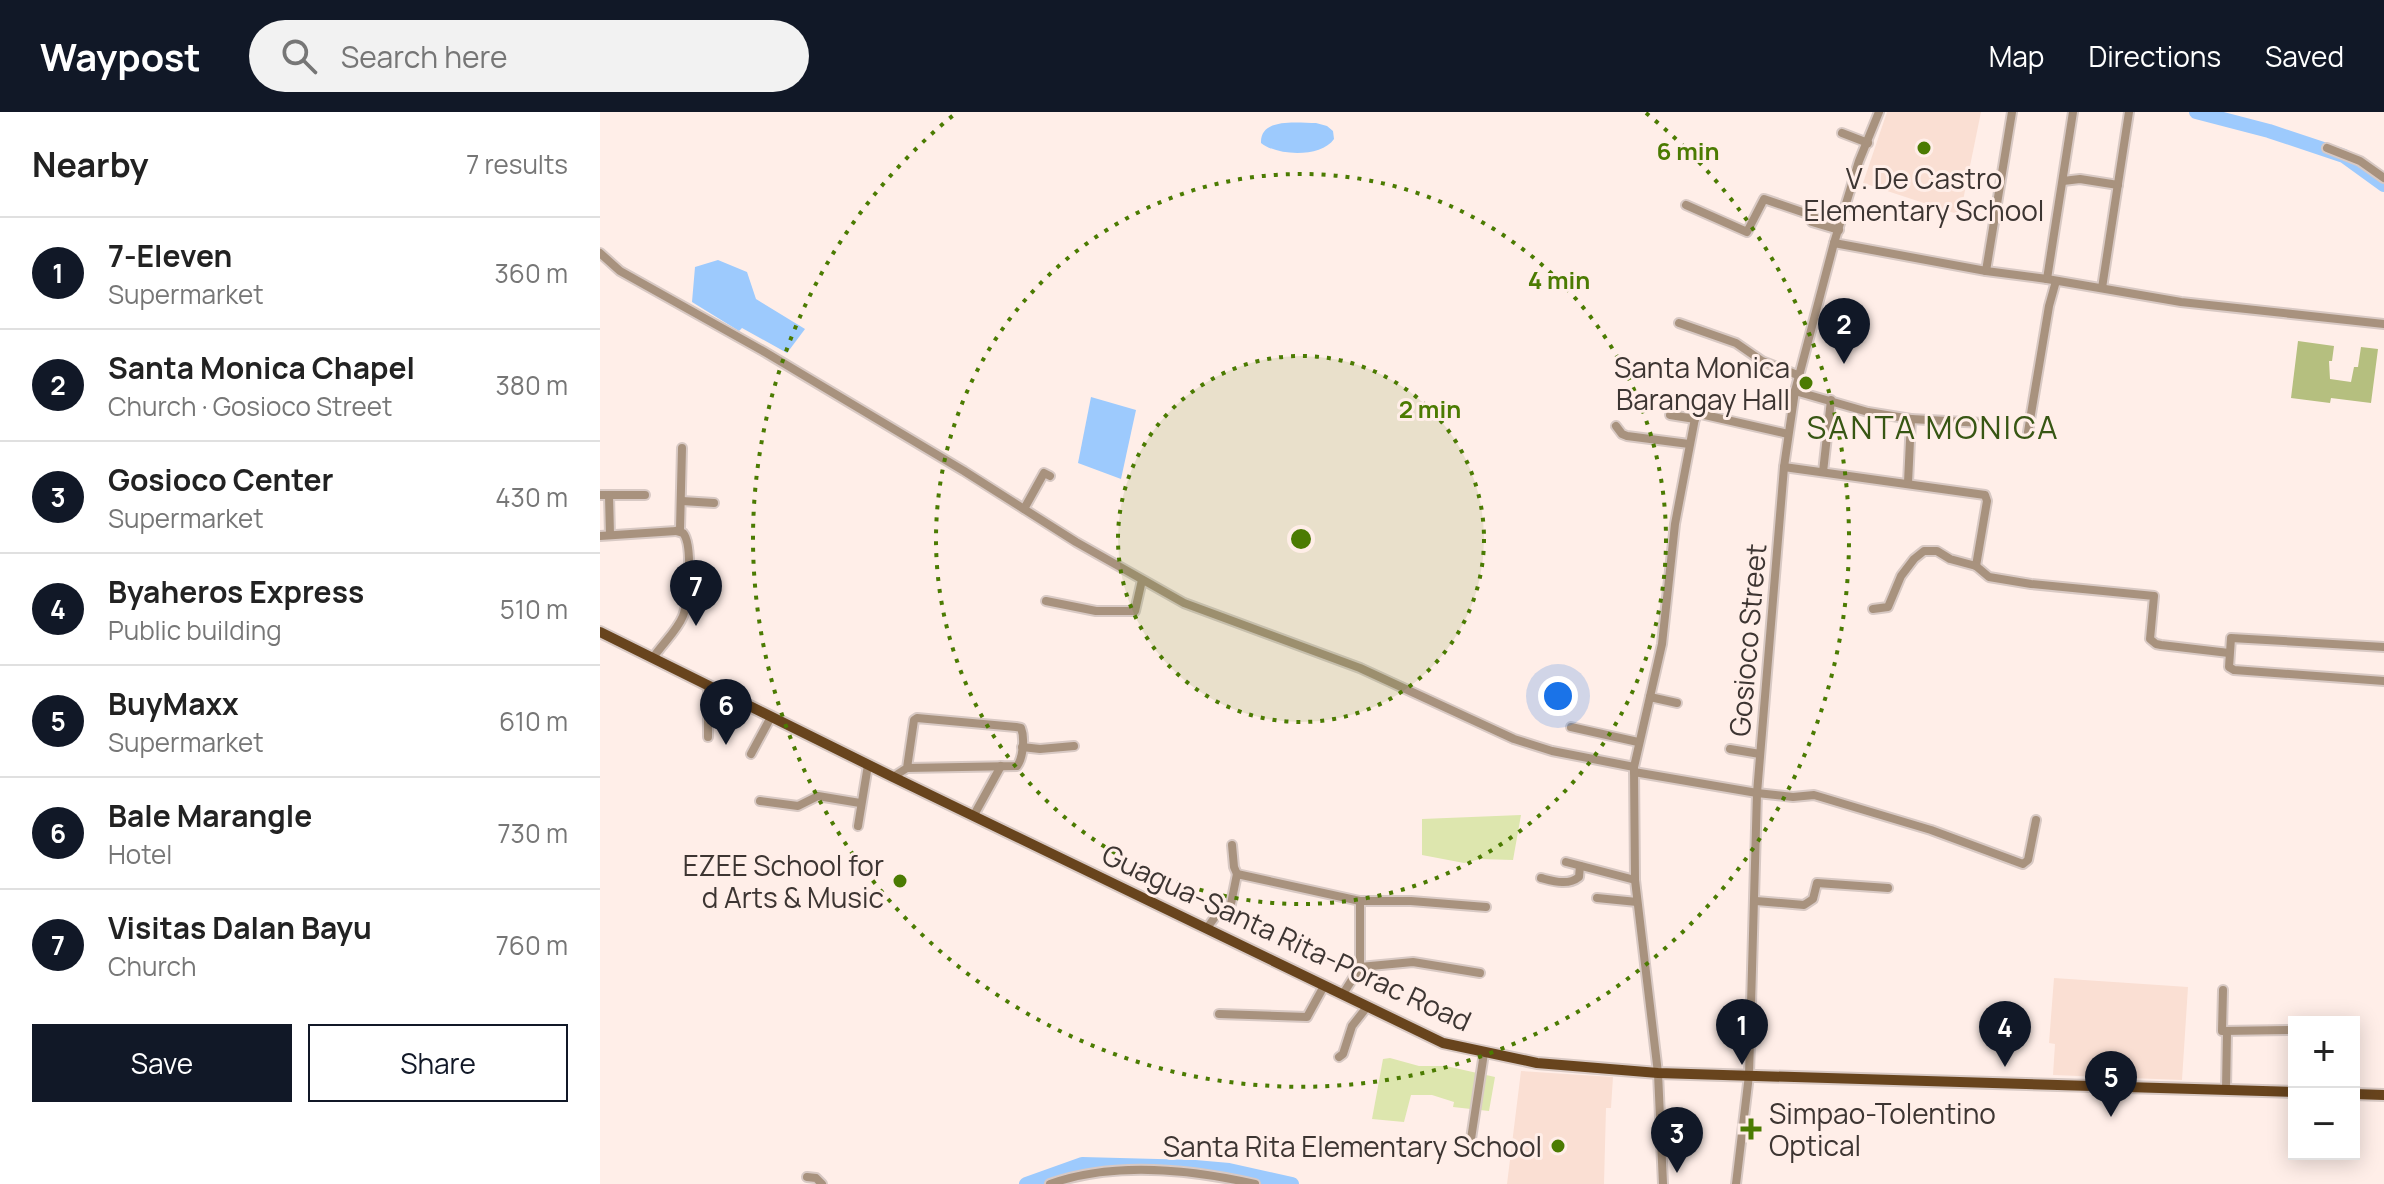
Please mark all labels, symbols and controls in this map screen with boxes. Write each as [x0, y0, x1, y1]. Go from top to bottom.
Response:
search box [249, 20, 809, 92]
text: Waypost [40, 30, 201, 82]
icon: search [277, 34, 321, 78]
text: Search here [341, 36, 508, 77]
text: Map [1989, 37, 2044, 75]
text: Directions [2088, 37, 2221, 75]
text: Saved [2265, 37, 2344, 75]
text: 6 min [1656, 134, 1720, 167]
marker: V. De Castro Elementary School [1915, 139, 1933, 157]
text: Nearby [32, 141, 148, 187]
text: 7 results [466, 146, 568, 182]
place label: V. De Castro Elementary School [1804, 159, 2044, 229]
text: 7-Eleven [108, 235, 232, 276]
text: 1 [52, 255, 64, 291]
text: 360 m [494, 255, 568, 291]
text: 4 min [1528, 263, 1590, 296]
text: Supermarket [108, 276, 264, 312]
pin: 2 [1818, 298, 1870, 364]
text: Santa Monica Chapel [108, 347, 415, 388]
place label: Santa Monica Barangay Hall [1614, 348, 1790, 418]
text: 2 [50, 367, 66, 403]
text: 380 m [495, 367, 568, 403]
marker: Santa Monica Barangay Hall [1797, 374, 1815, 392]
text: Church · Gosioco Street [108, 388, 392, 424]
text: 2 min [1399, 392, 1461, 425]
district label: SANTA MONICA [1807, 405, 2059, 449]
text: Gosioco Center [108, 459, 333, 500]
text: 3 [50, 479, 66, 515]
text: 430 m [495, 479, 568, 515]
text: Supermarket [108, 500, 264, 536]
centre of rings [1287, 525, 1315, 553]
street label: Gosioco Street [1720, 542, 1774, 738]
pin: 7 [670, 560, 722, 626]
text: Byaheros Express [108, 571, 364, 612]
text: 4 [50, 591, 66, 627]
text: 510 m [500, 591, 568, 627]
text: Public building [108, 612, 282, 648]
your location [1538, 676, 1578, 716]
pin: 6 [700, 679, 752, 745]
text: BuyMaxx [108, 683, 239, 724]
text: 5 [50, 703, 66, 739]
text: 610 m [499, 703, 568, 739]
text: Supermarket [108, 724, 264, 760]
text: Bale Marangle [108, 795, 312, 836]
text: 6 [50, 815, 66, 851]
text: 730 m [497, 815, 568, 851]
street label: Guagua-Santa Rita-Porac Road [1096, 835, 1478, 1039]
text: Hotel [108, 836, 172, 872]
place label: EZEE School for d Arts & Music [683, 846, 884, 916]
marker: EZEE School for d Arts & Music [891, 872, 909, 890]
text: Visitas Dalan Bayu [108, 907, 372, 948]
text: 7 [51, 927, 65, 963]
text: 760 m [496, 927, 568, 963]
text: Church [108, 948, 196, 984]
pin: 1 [1716, 999, 1768, 1065]
pin: 4 [1979, 1001, 2031, 1067]
map controls [2288, 1016, 2360, 1160]
button: + [2288, 1016, 2360, 1088]
button: Save [32, 1024, 292, 1102]
button: Share [308, 1024, 568, 1102]
pin: 5 [2085, 1051, 2137, 1117]
button: − [2288, 1088, 2360, 1160]
place label: Simpao-Tolentino Optical [1769, 1094, 1996, 1164]
pin: 3 [1651, 1107, 1703, 1173]
marker: Simpao-Tolentino Optical [1740, 1118, 1762, 1140]
place label: Santa Rita Elementary School [1163, 1127, 1542, 1165]
marker: Santa Rita Elementary School [1549, 1137, 1567, 1155]

